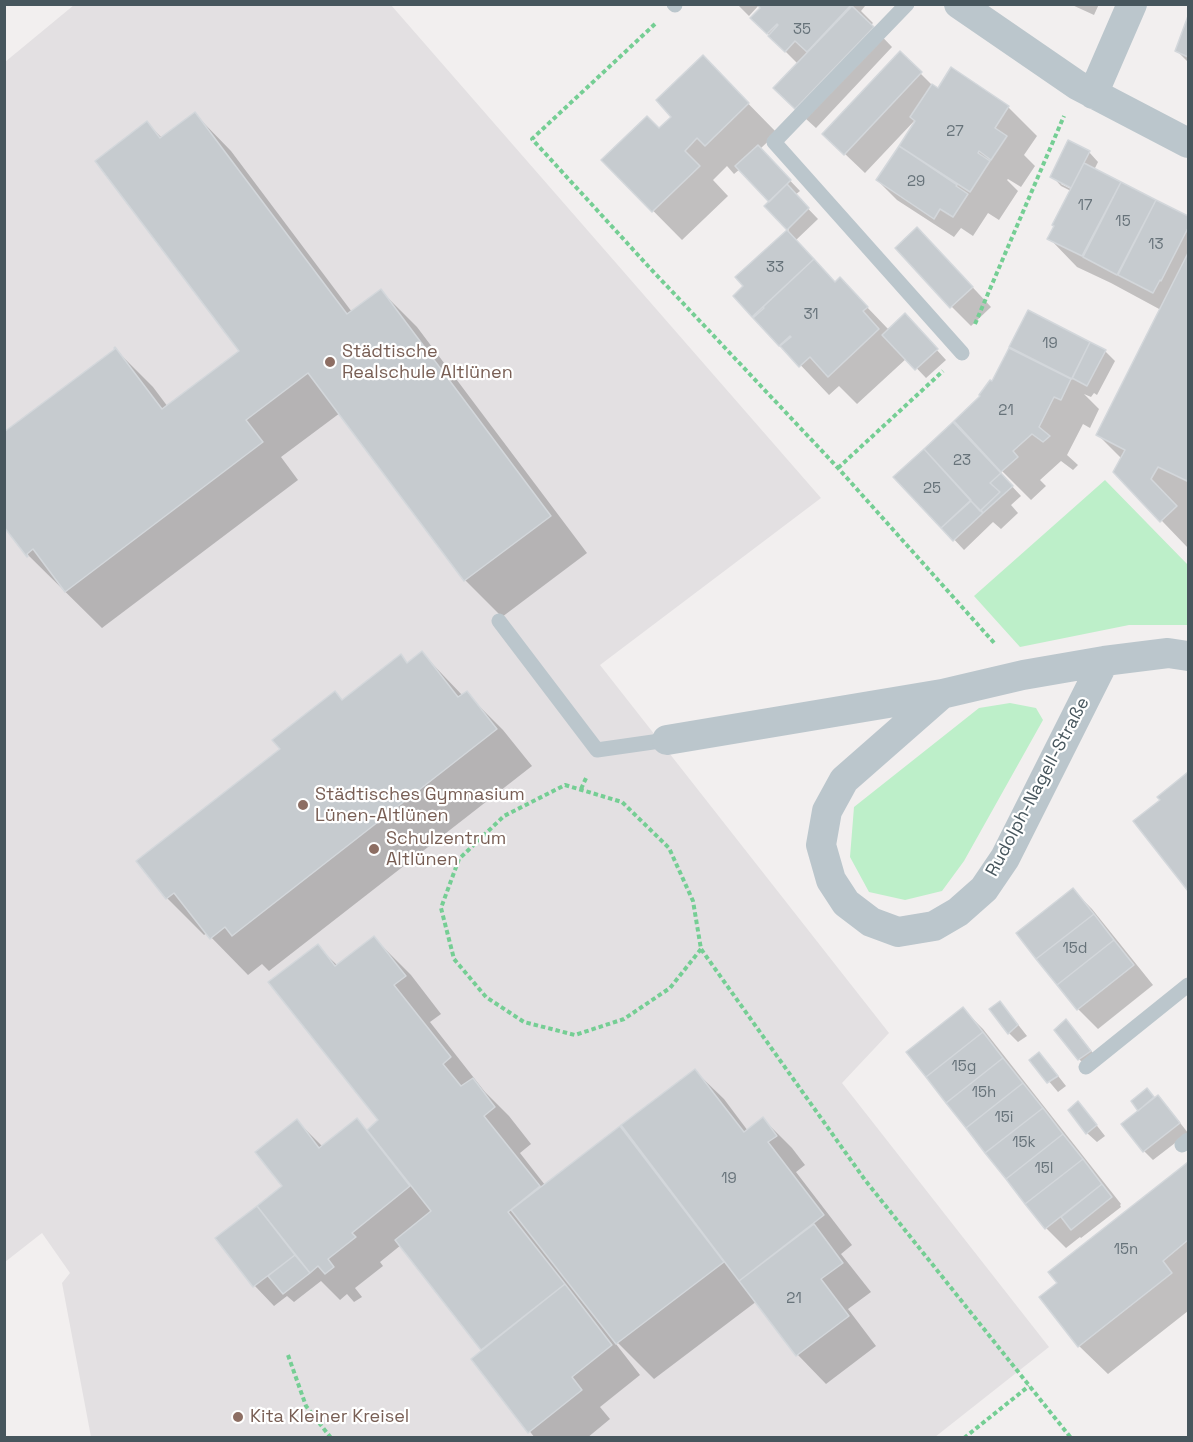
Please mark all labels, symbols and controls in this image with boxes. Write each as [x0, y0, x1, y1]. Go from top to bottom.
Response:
house number: 35 [793, 21, 811, 39]
house number: 27 [946, 123, 964, 141]
house number: 29 [907, 173, 925, 191]
house number: 17 [1078, 197, 1092, 215]
house number: 15 [1115, 213, 1131, 231]
house number: 13 [1148, 236, 1164, 254]
house number: 33 [766, 259, 784, 277]
house number: 31 [803, 306, 819, 324]
house number: 19 [1042, 335, 1058, 353]
place label: Städtische Realschule Altlünen [342, 341, 513, 384]
marker: Städtische Realschule Altlünen [323, 355, 337, 369]
house number: 21 [998, 402, 1014, 420]
house number: 23 [953, 452, 971, 470]
house number: 25 [923, 480, 941, 498]
street label: Rudolph-Nagell-Straße [982, 694, 1094, 880]
place label: Städtisches Gymnasium Lünen-Altlünen [315, 784, 525, 826]
marker: Städtisches Gymnasium Lünen-Altlünen [296, 798, 310, 812]
place label: Schulzentrum Altlünen [386, 828, 506, 870]
marker: Schulzentrum Altlünen [367, 842, 381, 856]
house number: 15d [1063, 940, 1087, 958]
house number: 15g [952, 1058, 976, 1076]
house number: 15h [972, 1084, 996, 1102]
house number: 15i [995, 1109, 1013, 1127]
house number: 15k [1012, 1134, 1036, 1152]
house number: 15l [1035, 1160, 1053, 1178]
house number: 19 [721, 1170, 737, 1188]
house number: 15n [1114, 1241, 1138, 1259]
house number: 21 [786, 1290, 802, 1308]
place label: Kita Kleiner Kreisel [250, 1406, 409, 1428]
marker: Kita Kleiner Kreisel [231, 1410, 245, 1424]

